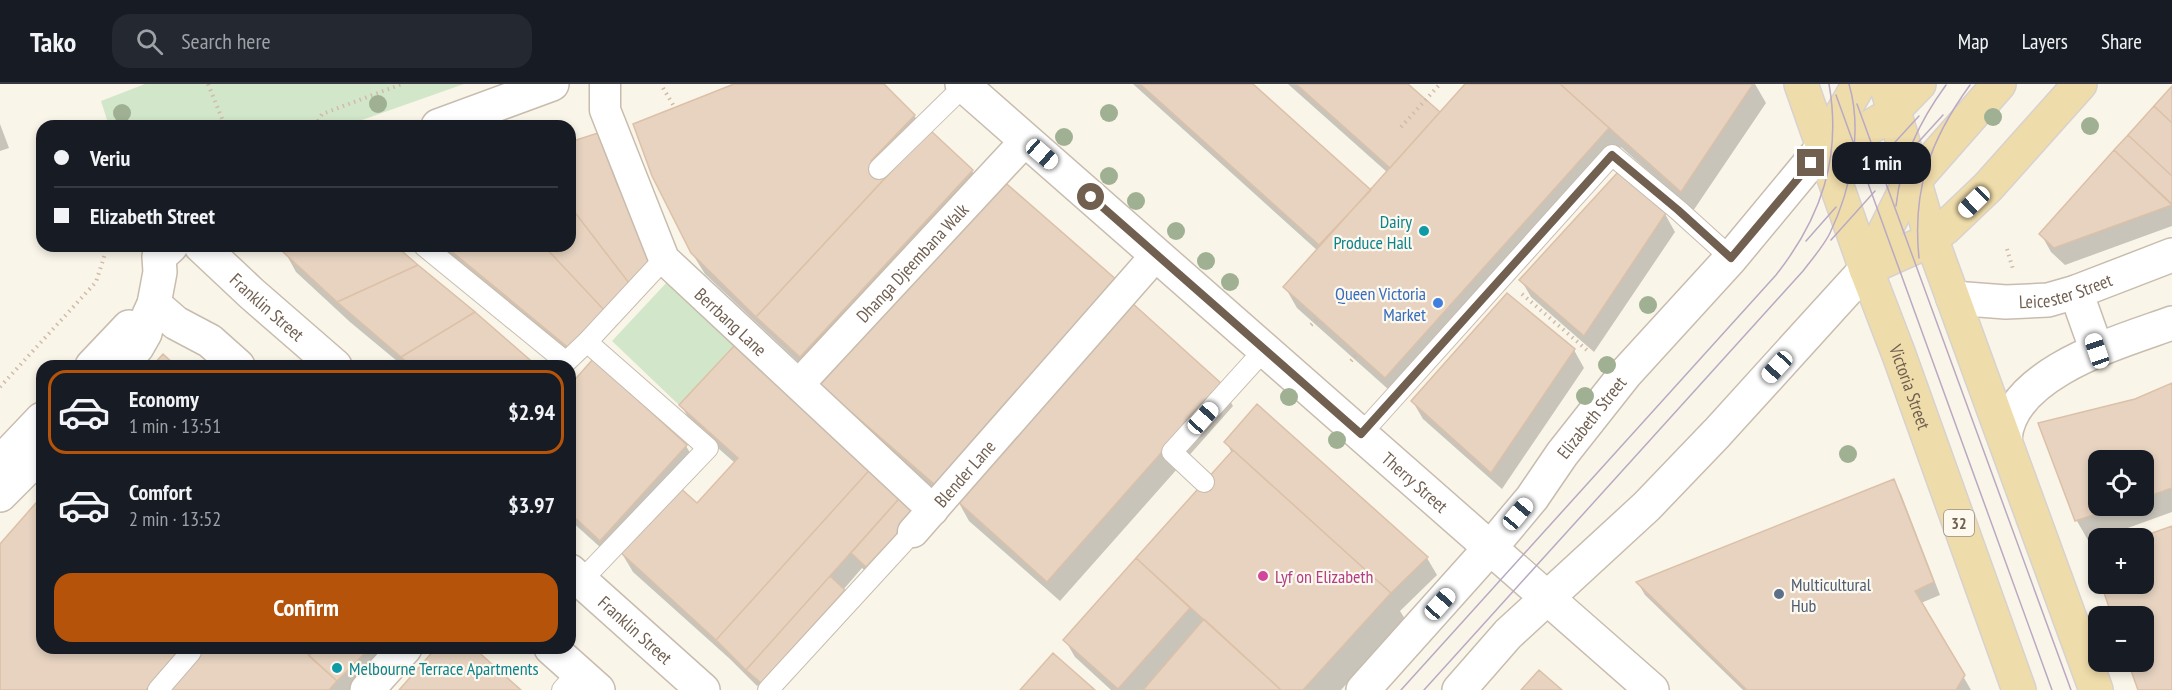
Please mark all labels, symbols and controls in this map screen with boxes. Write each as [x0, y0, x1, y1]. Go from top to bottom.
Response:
search box [112, 14, 532, 68]
text: Tako [30, 23, 76, 60]
icon: search [133, 25, 166, 58]
text: Search here [181, 27, 271, 55]
text: Map [1958, 28, 1989, 55]
text: Layers [2022, 28, 2068, 55]
text: Share [2101, 28, 2142, 55]
car [1023, 135, 1061, 173]
callout: 1 min [1832, 142, 1931, 184]
text: Veriu [90, 144, 130, 172]
route end [1797, 149, 1824, 176]
text: 1 min [1861, 150, 1902, 176]
route start [1077, 183, 1104, 210]
car [1955, 183, 1993, 221]
street label: Dhanga Djeembana Walk [851, 198, 973, 327]
text: Elizabeth Street [90, 202, 215, 230]
place label: Dairy Produce Hall [1333, 210, 1413, 254]
marker: Dairy Produce Hall [1417, 224, 1431, 238]
street label: Franklin Street [225, 268, 309, 346]
street label: Leicester Street [2018, 268, 2115, 313]
street label: Berrbang Lane [690, 282, 772, 361]
place label: Queen Victoria Market [1335, 282, 1426, 326]
marker: Queen Victoria Market [1431, 296, 1445, 310]
car [2083, 331, 2111, 371]
street label: Victoria Street [1884, 340, 1936, 432]
car [1758, 348, 1796, 386]
street label: Elizabeth Street [1551, 371, 1631, 463]
icon: car [57, 385, 111, 439]
text: Economy [129, 385, 199, 413]
text: $2.94 [508, 398, 555, 426]
car [1184, 399, 1222, 437]
text: 1 min · 13:51 [129, 413, 221, 439]
street label: Blender Lane [929, 435, 1000, 512]
street label: Therry Street [1377, 447, 1453, 517]
map controls [2088, 450, 2154, 672]
button: locate [2088, 450, 2154, 516]
icon: car [57, 478, 111, 532]
text: Comfort [129, 478, 192, 506]
text: $3.97 [508, 491, 555, 519]
car [1500, 494, 1536, 534]
text: 2 min · 13:52 [129, 506, 221, 532]
road number: 32 [1944, 510, 1974, 536]
button: + [2088, 528, 2154, 594]
place label: Lyf on Elizabeth [1275, 565, 1373, 588]
marker: Lyf on Elizabeth [1256, 569, 1270, 583]
button: Confirm [54, 573, 558, 642]
place label: Multicultural Hub [1791, 573, 1872, 617]
car [1421, 585, 1459, 623]
marker: Multicultural Hub [1772, 587, 1786, 601]
street label: Franklin Street [594, 591, 677, 669]
button: − [2088, 606, 2154, 672]
place label: Melbourne Terrace Apartments [349, 657, 539, 680]
marker: Melbourne Terrace Apartments [330, 661, 344, 675]

